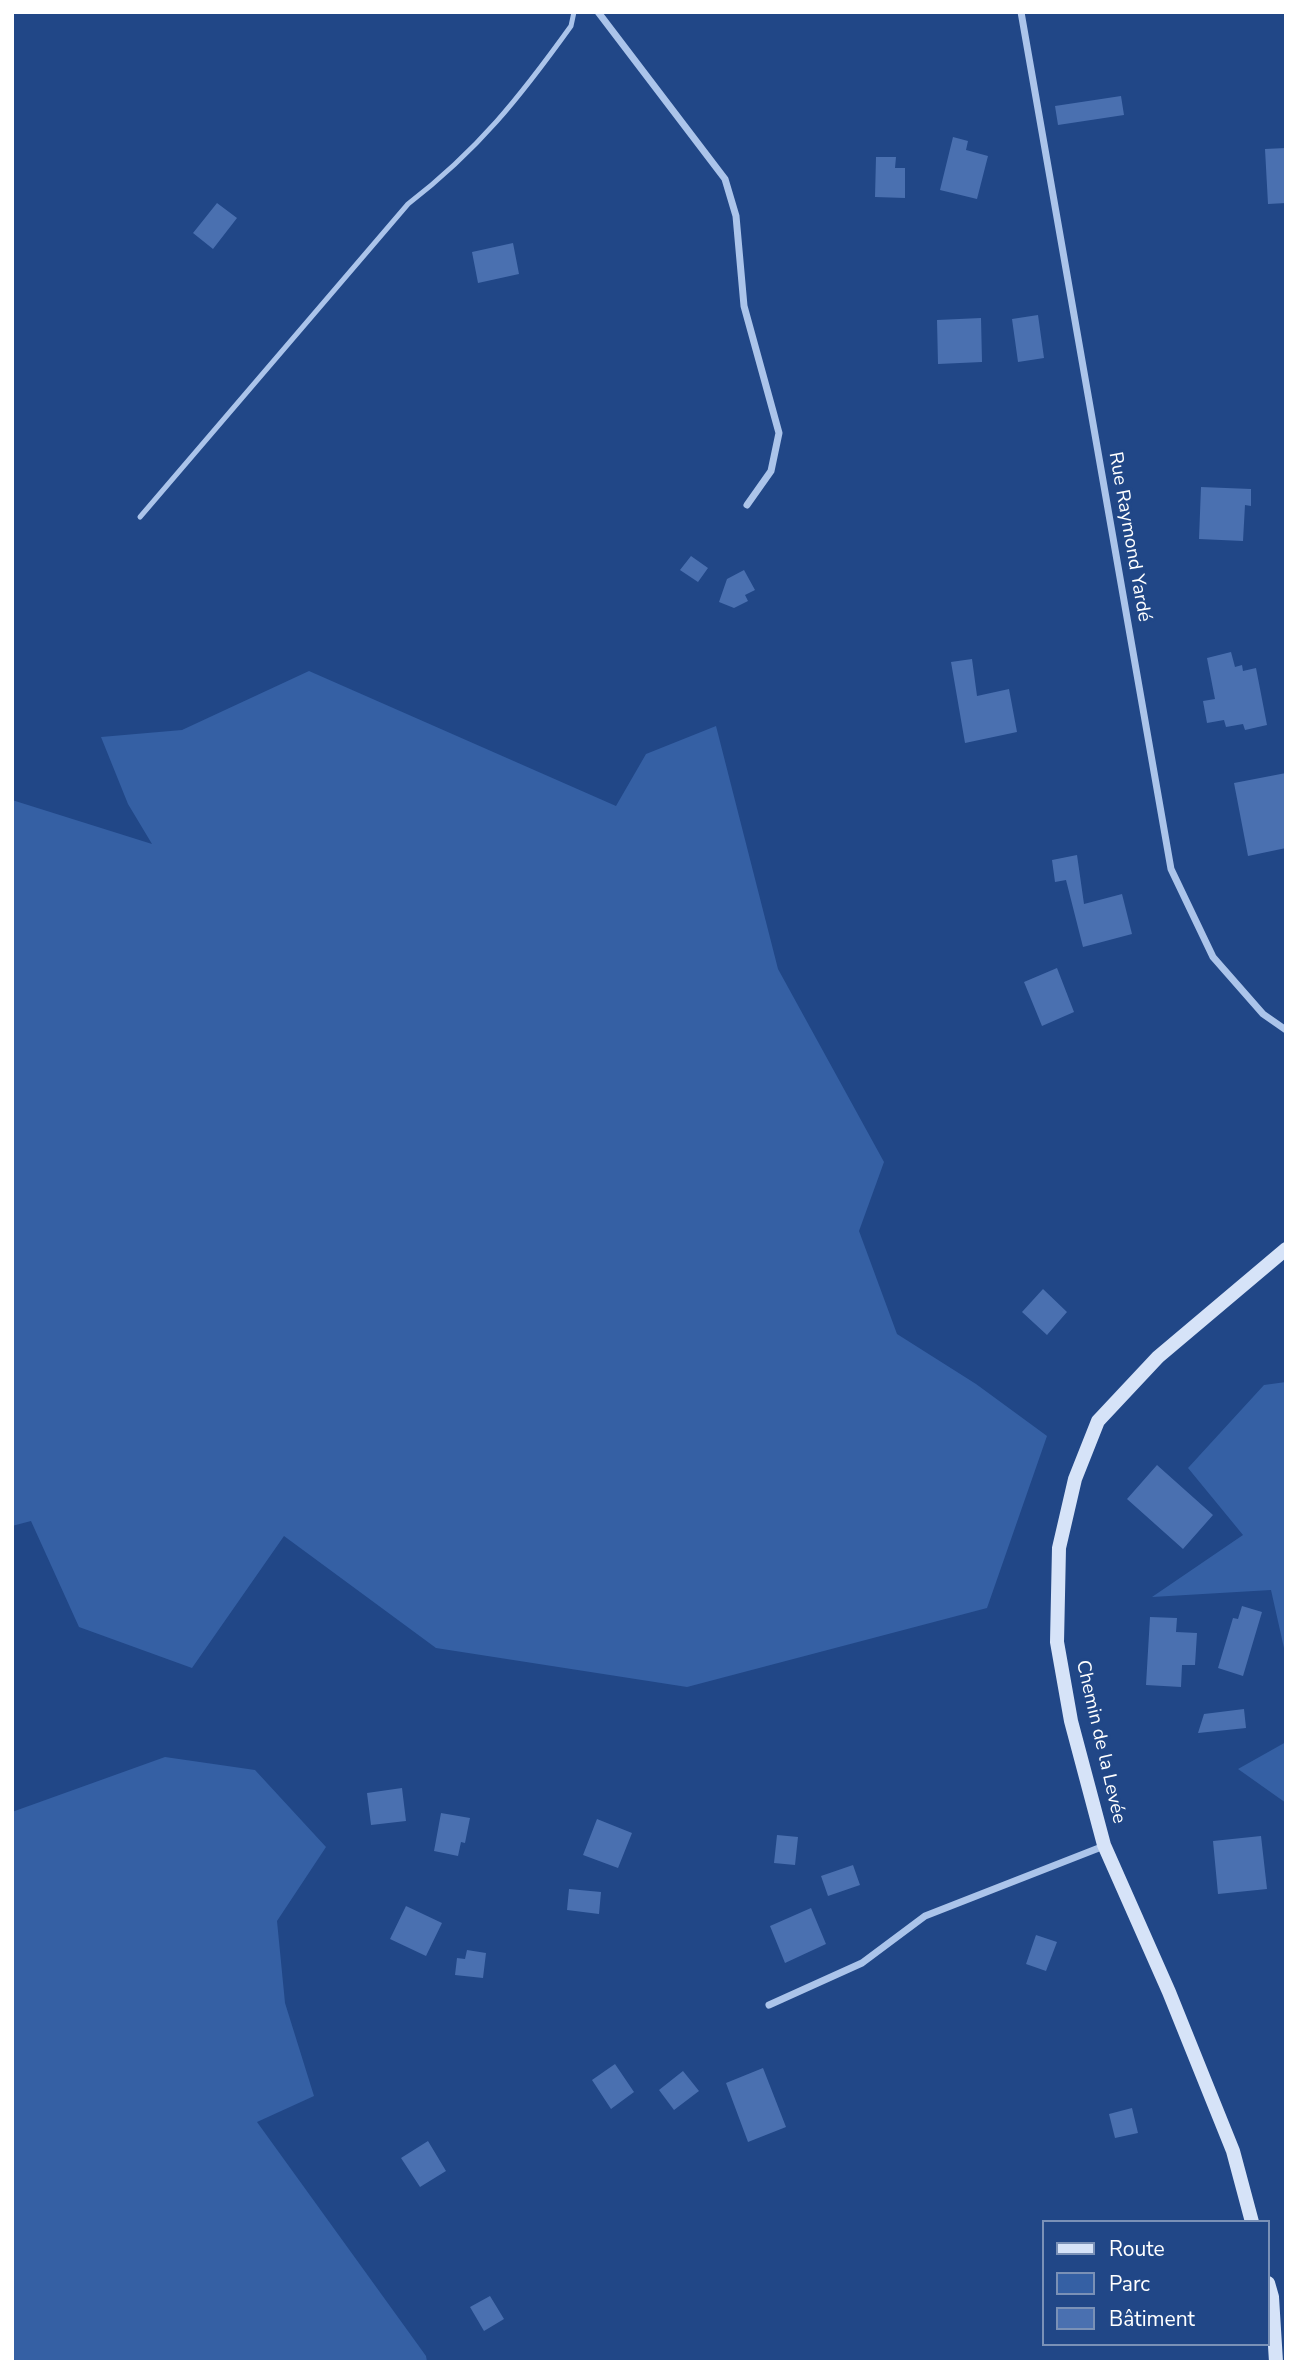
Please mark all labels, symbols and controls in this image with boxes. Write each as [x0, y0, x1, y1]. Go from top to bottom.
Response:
street label: Rue Raymond Yardé [1103, 450, 1155, 624]
street label: Chemin de la Levée [1070, 1658, 1130, 1826]
legend [1042, 2220, 1270, 2346]
text: Route [1109, 2235, 1165, 2263]
text: Parc [1109, 2270, 1150, 2298]
text: Bâtiment [1109, 2305, 1195, 2333]

